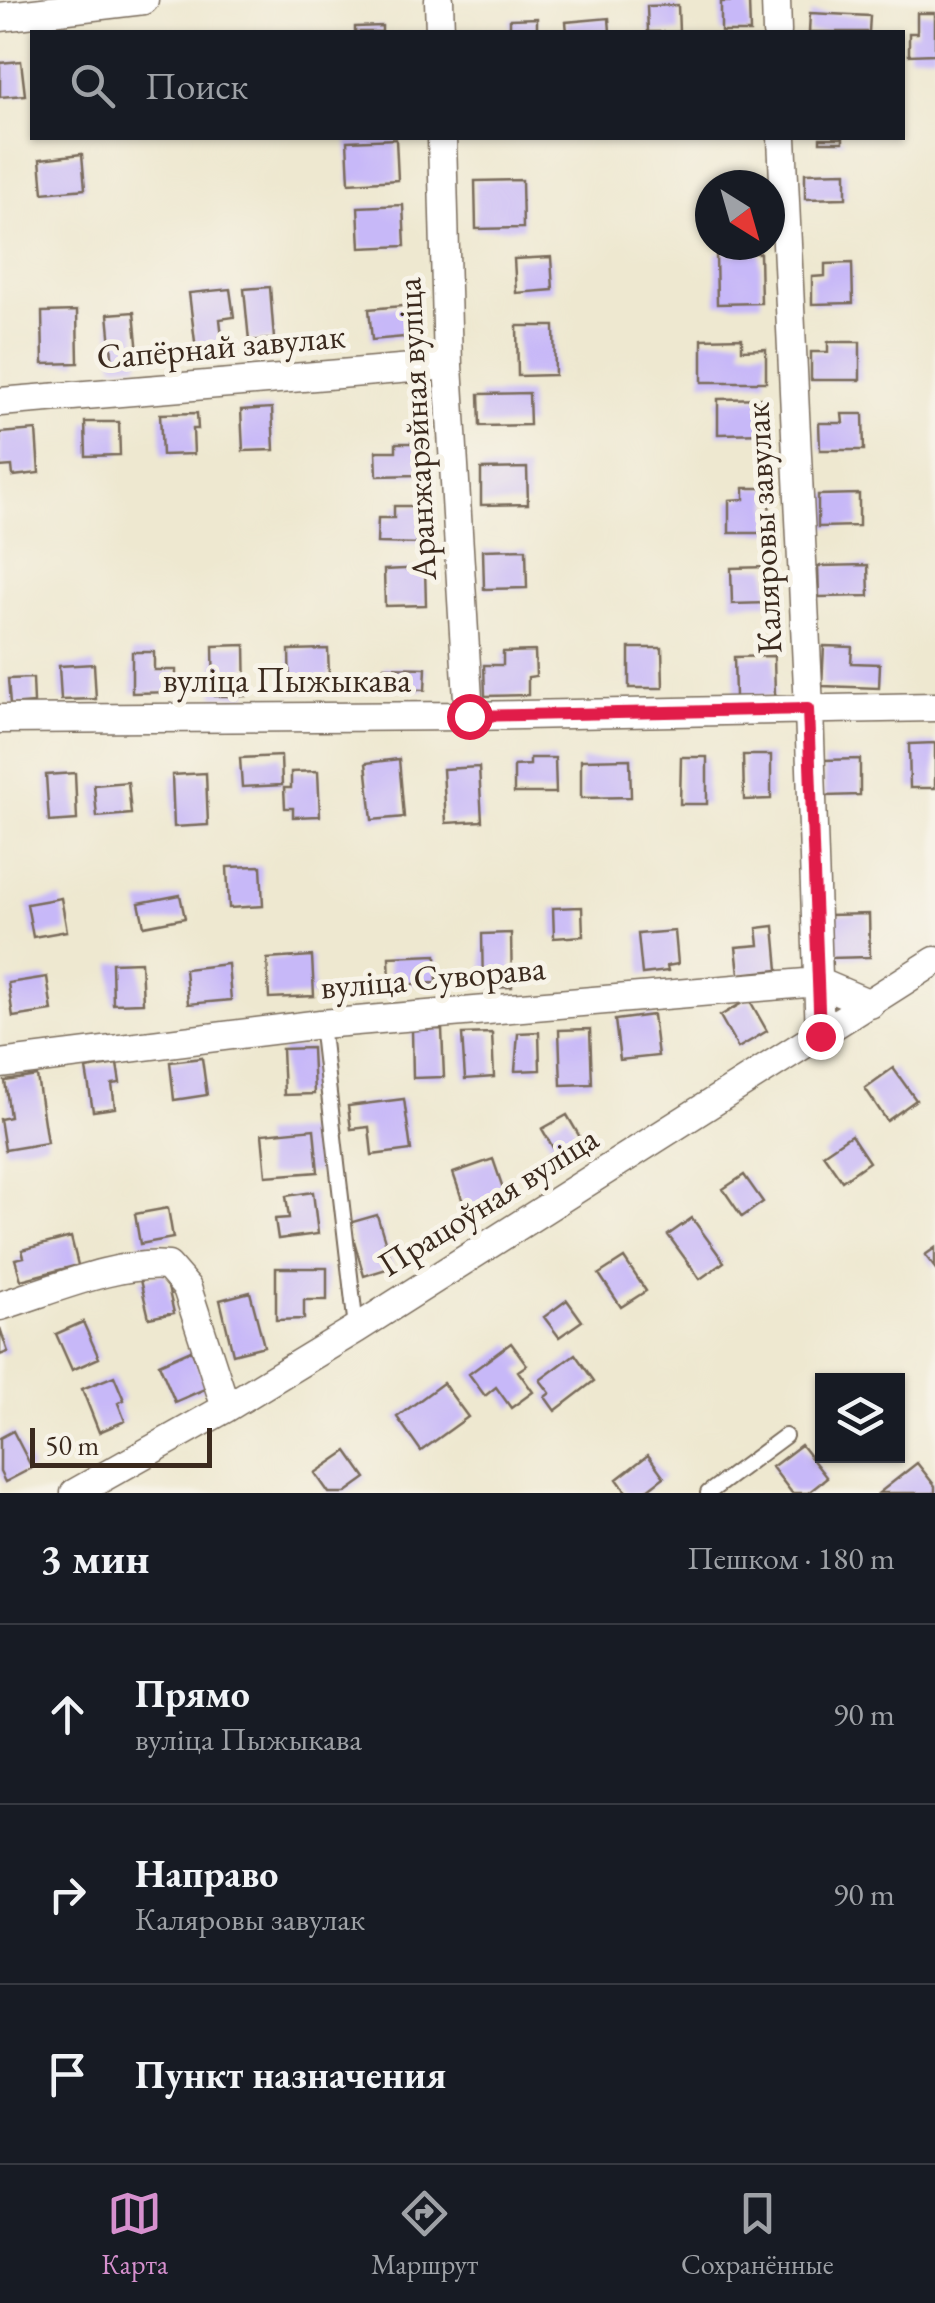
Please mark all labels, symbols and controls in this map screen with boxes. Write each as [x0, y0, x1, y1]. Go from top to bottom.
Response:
search box [30, 30, 905, 140]
icon: search [65, 58, 120, 113]
text: Поиск [145, 61, 248, 110]
north arrow [695, 170, 785, 260]
street label: Аранжарэйная вуліца [385, 276, 447, 583]
street label: Сапёрнай завулак [95, 312, 348, 380]
street label: Каляровы завулак [733, 401, 793, 655]
street label: вуліца Пыжыкава [163, 657, 411, 703]
route start [447, 694, 493, 740]
street label: вуліца Суворава [319, 944, 547, 1010]
route end [798, 1014, 844, 1060]
street label: Працоўная вуліца [369, 1115, 607, 1287]
map controls [815, 1373, 905, 1463]
button: layers [815, 1373, 905, 1463]
scale bar [30, 1423, 212, 1468]
text: 50 m [45, 1427, 99, 1463]
text: 3 мин [40, 1531, 149, 1586]
text: Пешком · 180 m [687, 1537, 895, 1579]
text: Прямо [135, 1669, 250, 1718]
icon: ahead [40, 1687, 95, 1742]
text: 90 m [833, 1693, 895, 1735]
text: вуліца Пыжыкава [135, 1718, 362, 1760]
text: Направо [135, 1849, 278, 1898]
icon: right [40, 1867, 95, 1922]
text: 90 m [833, 1873, 895, 1915]
text: Каляровы завулак [135, 1898, 365, 1940]
icon: arrive [40, 2047, 95, 2102]
text: Пункт назначения [135, 2050, 446, 2099]
tab: Карта [101, 2186, 168, 2282]
tab: Маршрут [371, 2186, 478, 2282]
tab: Сохранённые [681, 2186, 834, 2282]

